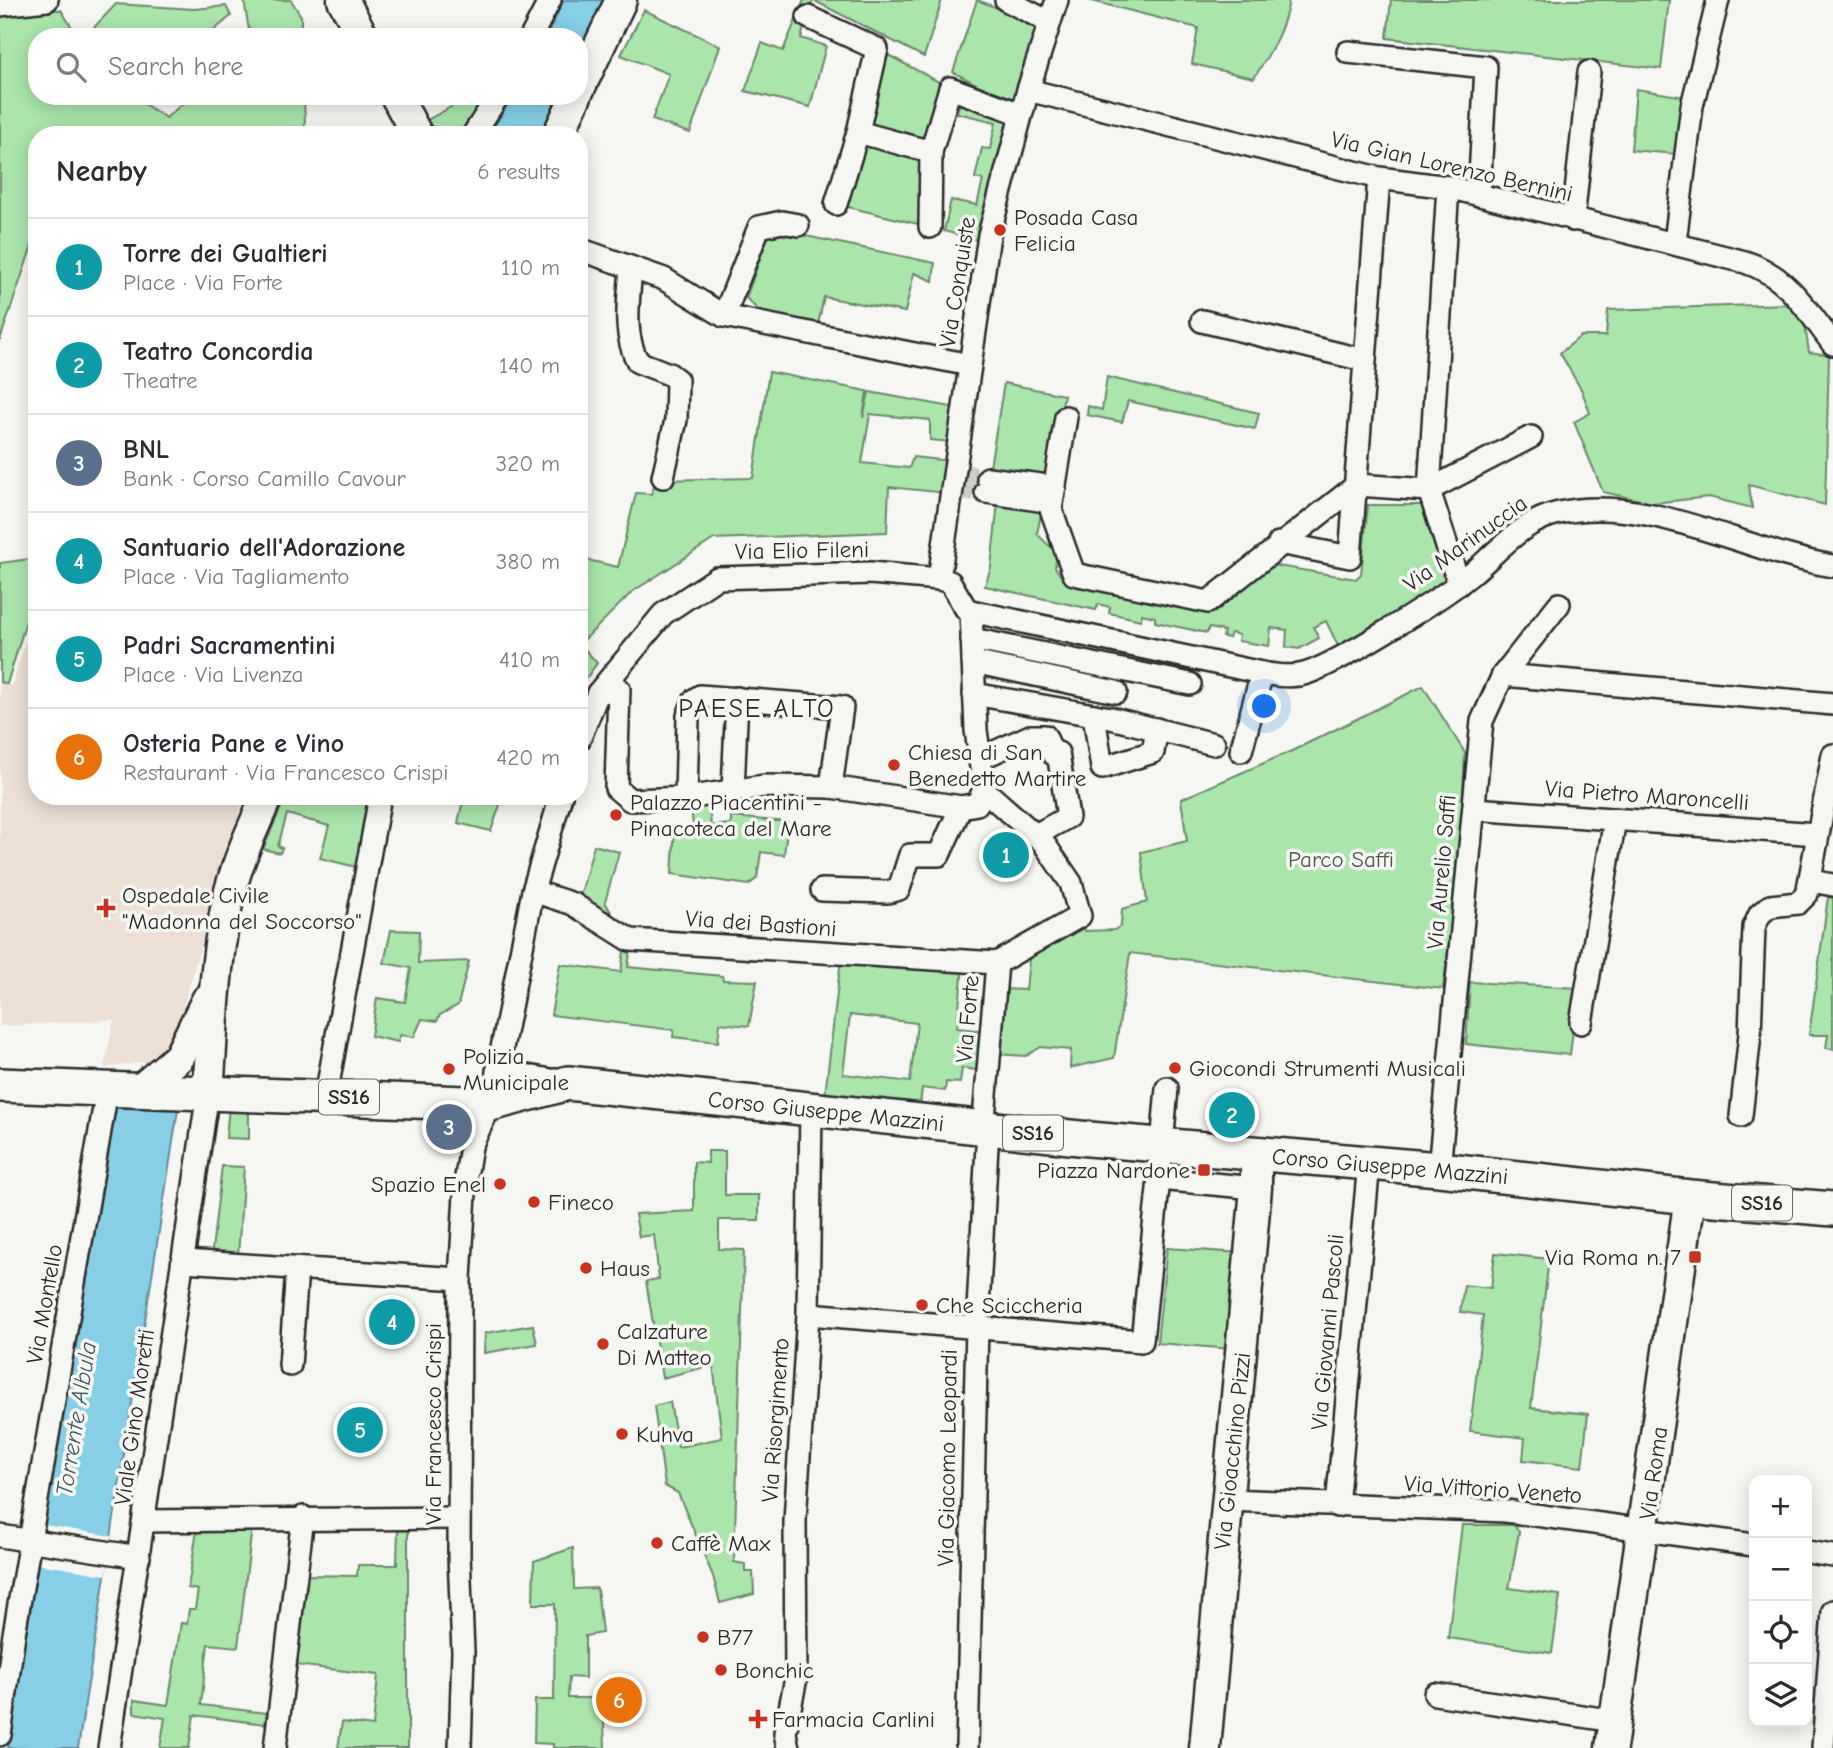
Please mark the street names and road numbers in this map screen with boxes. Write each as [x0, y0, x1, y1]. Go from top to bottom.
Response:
street label: Via Gian Lorenzo Bernini [1328, 126, 1575, 207]
street label: Via Conquiste [934, 215, 981, 349]
street label: Via Marinuccia [1398, 489, 1532, 597]
street label: Via Elio Fileni [735, 536, 869, 565]
street label: Via Pietro Maroncelli [1544, 775, 1750, 816]
street label: Via Aurelio Saffi [1421, 794, 1462, 951]
street label: Via dei Bastioni [685, 905, 837, 942]
street label: Via Forte [950, 974, 985, 1064]
road number: SS16 [319, 1080, 379, 1114]
street label: Corso Giuseppe Mazzini [707, 1086, 945, 1137]
road number: SS16 [1003, 1116, 1063, 1150]
street label: Corso Giuseppe Mazzini [1271, 1143, 1509, 1190]
road number: SS16 [1732, 1186, 1792, 1220]
street label: Via Giovanni Pascoli [1305, 1233, 1350, 1431]
street label: Via Montello [21, 1242, 68, 1366]
street label: Via Francesco Crispi [420, 1323, 447, 1525]
street label: Viale Gino Moretti [109, 1327, 160, 1507]
street label: Via Risorgimento [756, 1337, 795, 1503]
street label: Via Giacomo Leopardi [932, 1349, 963, 1567]
street label: Via Gioacchino Pizzi [1209, 1351, 1256, 1551]
street label: Via Roma [1634, 1425, 1673, 1521]
street label: Via Vittorio Veneto [1403, 1470, 1583, 1509]

